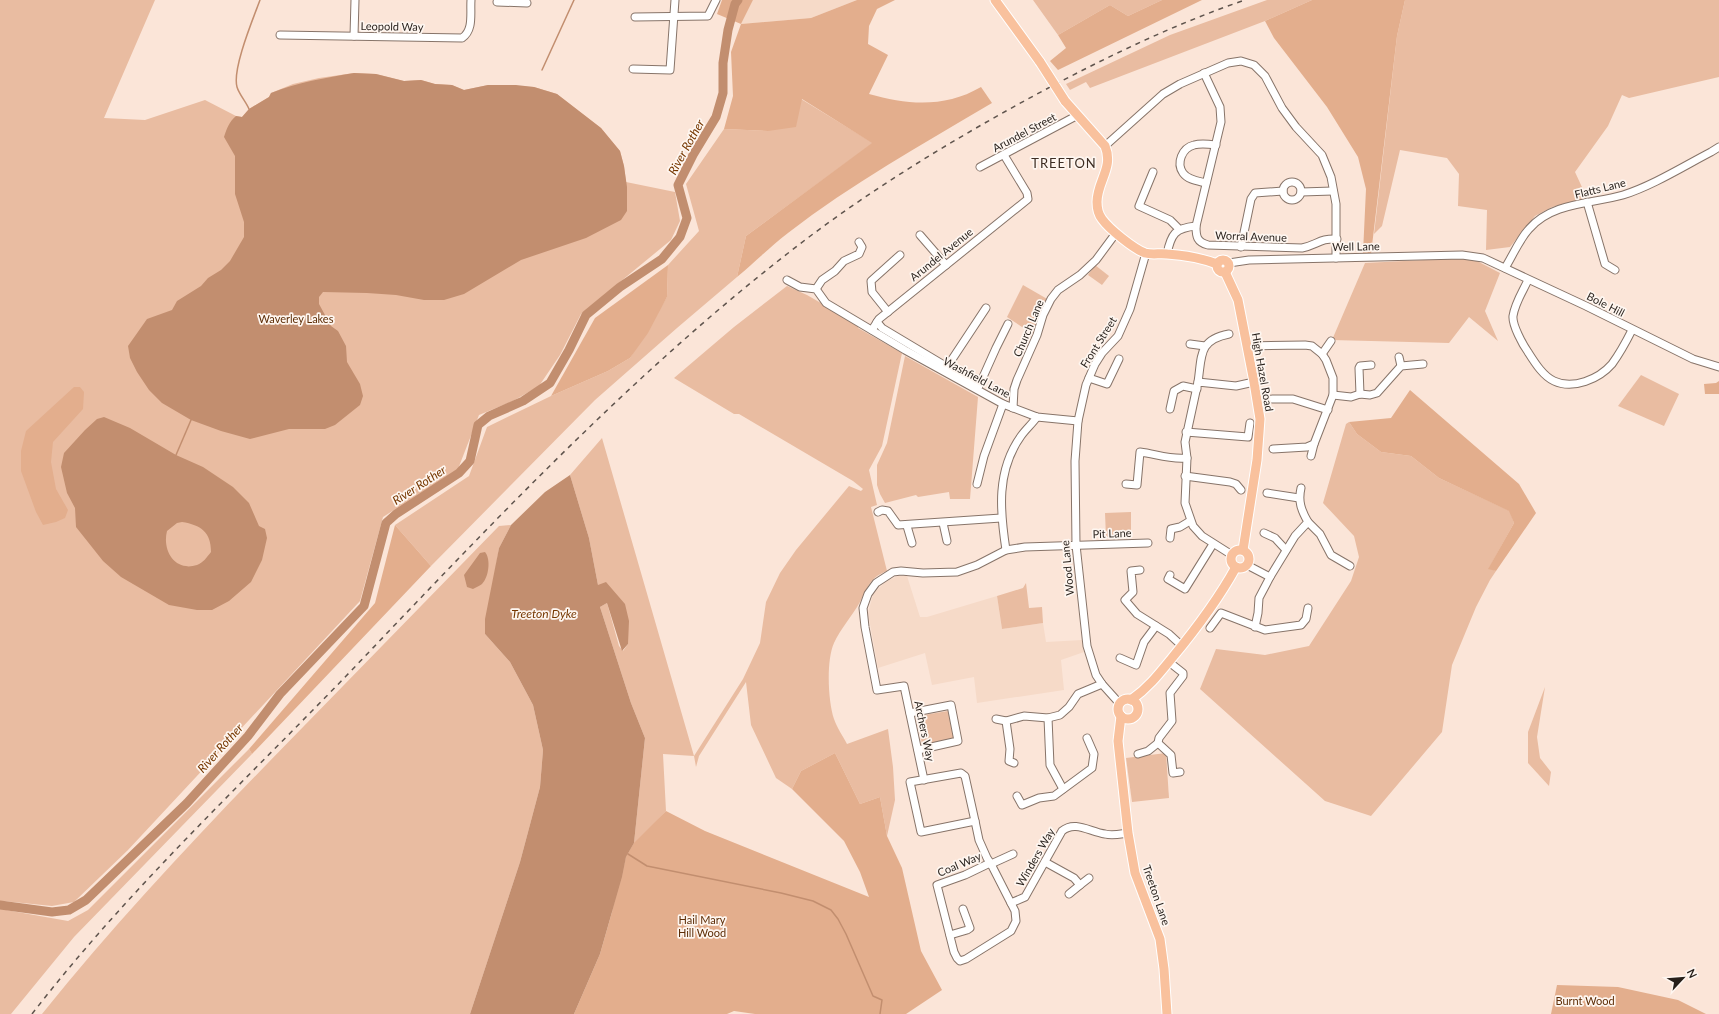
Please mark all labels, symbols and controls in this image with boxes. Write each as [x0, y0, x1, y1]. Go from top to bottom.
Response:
street label: Leopold Way [360, 19, 424, 33]
street label: Arundel Street [990, 110, 1058, 154]
water label: River Rother [665, 116, 708, 177]
district label: TREETON [1031, 155, 1097, 171]
street label: Flatts Lane [1573, 175, 1627, 201]
street label: Arundel Avenue [907, 225, 975, 283]
street label: Worral Avenue [1215, 228, 1287, 244]
street label: Well Lane [1332, 239, 1380, 253]
street label: Bole Hill [1585, 289, 1627, 319]
street label: Church Lane [1010, 297, 1046, 358]
park label: Waverley Lakes [259, 312, 334, 325]
street label: Front Street [1077, 314, 1119, 370]
street label: High Hazel Road [1250, 332, 1276, 412]
street label: Washfield Lane [941, 354, 1013, 400]
water label: River Rother [389, 462, 449, 508]
street label: Pit Lane [1092, 526, 1132, 540]
street label: Wood Lane [1058, 540, 1076, 596]
water label: Treeton Dyke [511, 606, 577, 621]
street label: Archers Way [912, 700, 938, 763]
water label: River Rother [194, 720, 247, 776]
street label: Winders Way [1013, 825, 1057, 889]
street label: Coal Way [935, 849, 983, 879]
street label: Treeton Lane [1141, 863, 1173, 927]
park label: Hail Mary Hill Wood [678, 913, 726, 939]
north arrow [1663, 958, 1703, 998]
text: N [1685, 967, 1700, 980]
park label: Burnt Wood [1555, 994, 1615, 1007]

